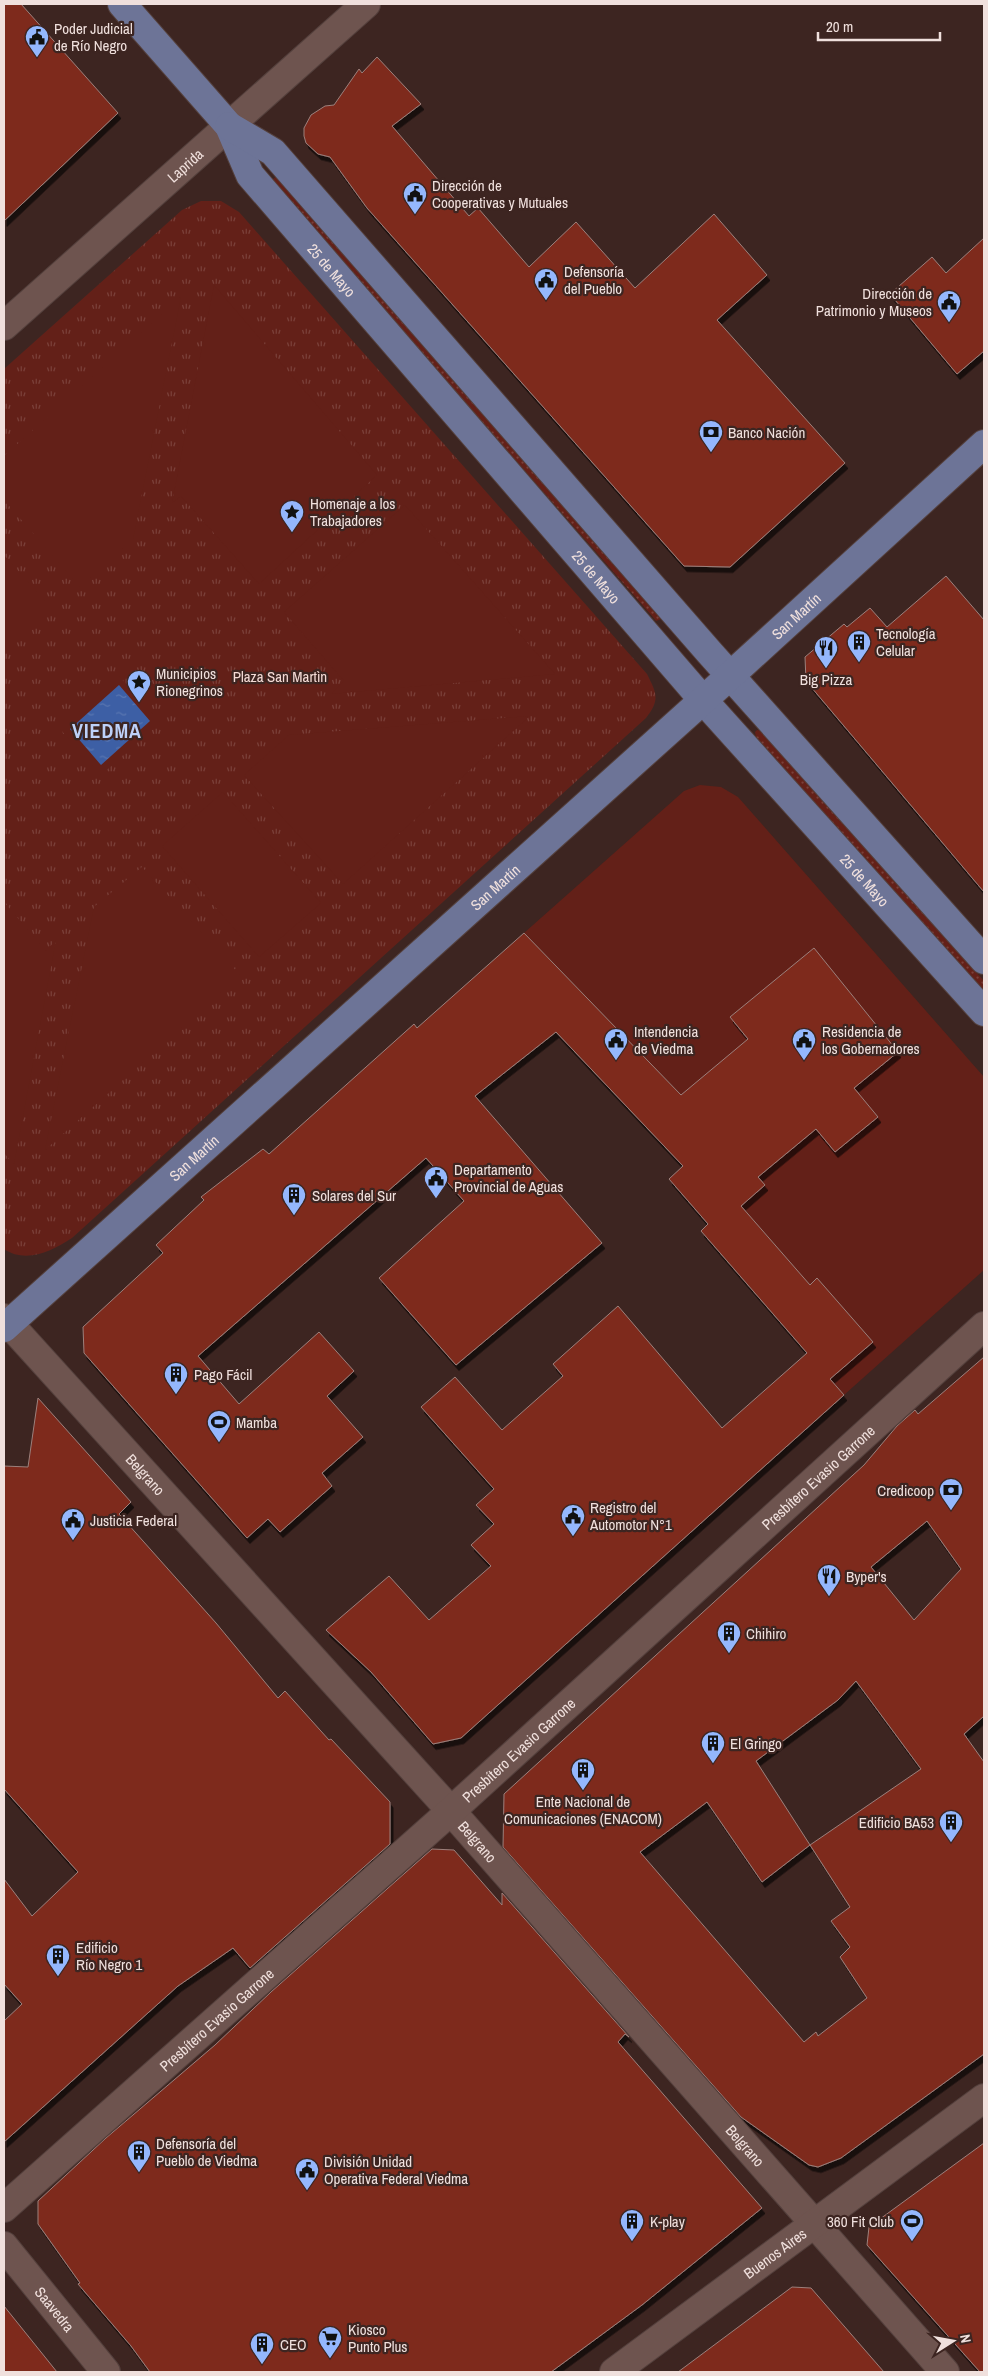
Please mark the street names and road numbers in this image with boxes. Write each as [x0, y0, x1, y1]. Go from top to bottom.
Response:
street label: Laprida [162, 143, 208, 187]
street label: 25 de Mayo [303, 239, 361, 301]
street label: 25 de Mayo [568, 545, 626, 608]
street label: San Martín [767, 588, 825, 644]
street label: 25 de Mayo [836, 849, 894, 911]
street label: San Martín [466, 859, 524, 915]
street label: San Martín [164, 1130, 223, 1186]
street label: Presbítero Evasio Garrone [757, 1420, 879, 1534]
street label: Belgrano [121, 1449, 170, 1500]
street label: Presbítero Evasio Garrone [457, 1692, 580, 1807]
street label: Belgrano [454, 1816, 502, 1867]
street label: Presbítero Evasio Garrone [155, 1963, 278, 2076]
street label: Belgrano [721, 2120, 770, 2171]
street label: Buenos Aires [739, 2223, 810, 2283]
street label: Saavedra [30, 2282, 80, 2336]

